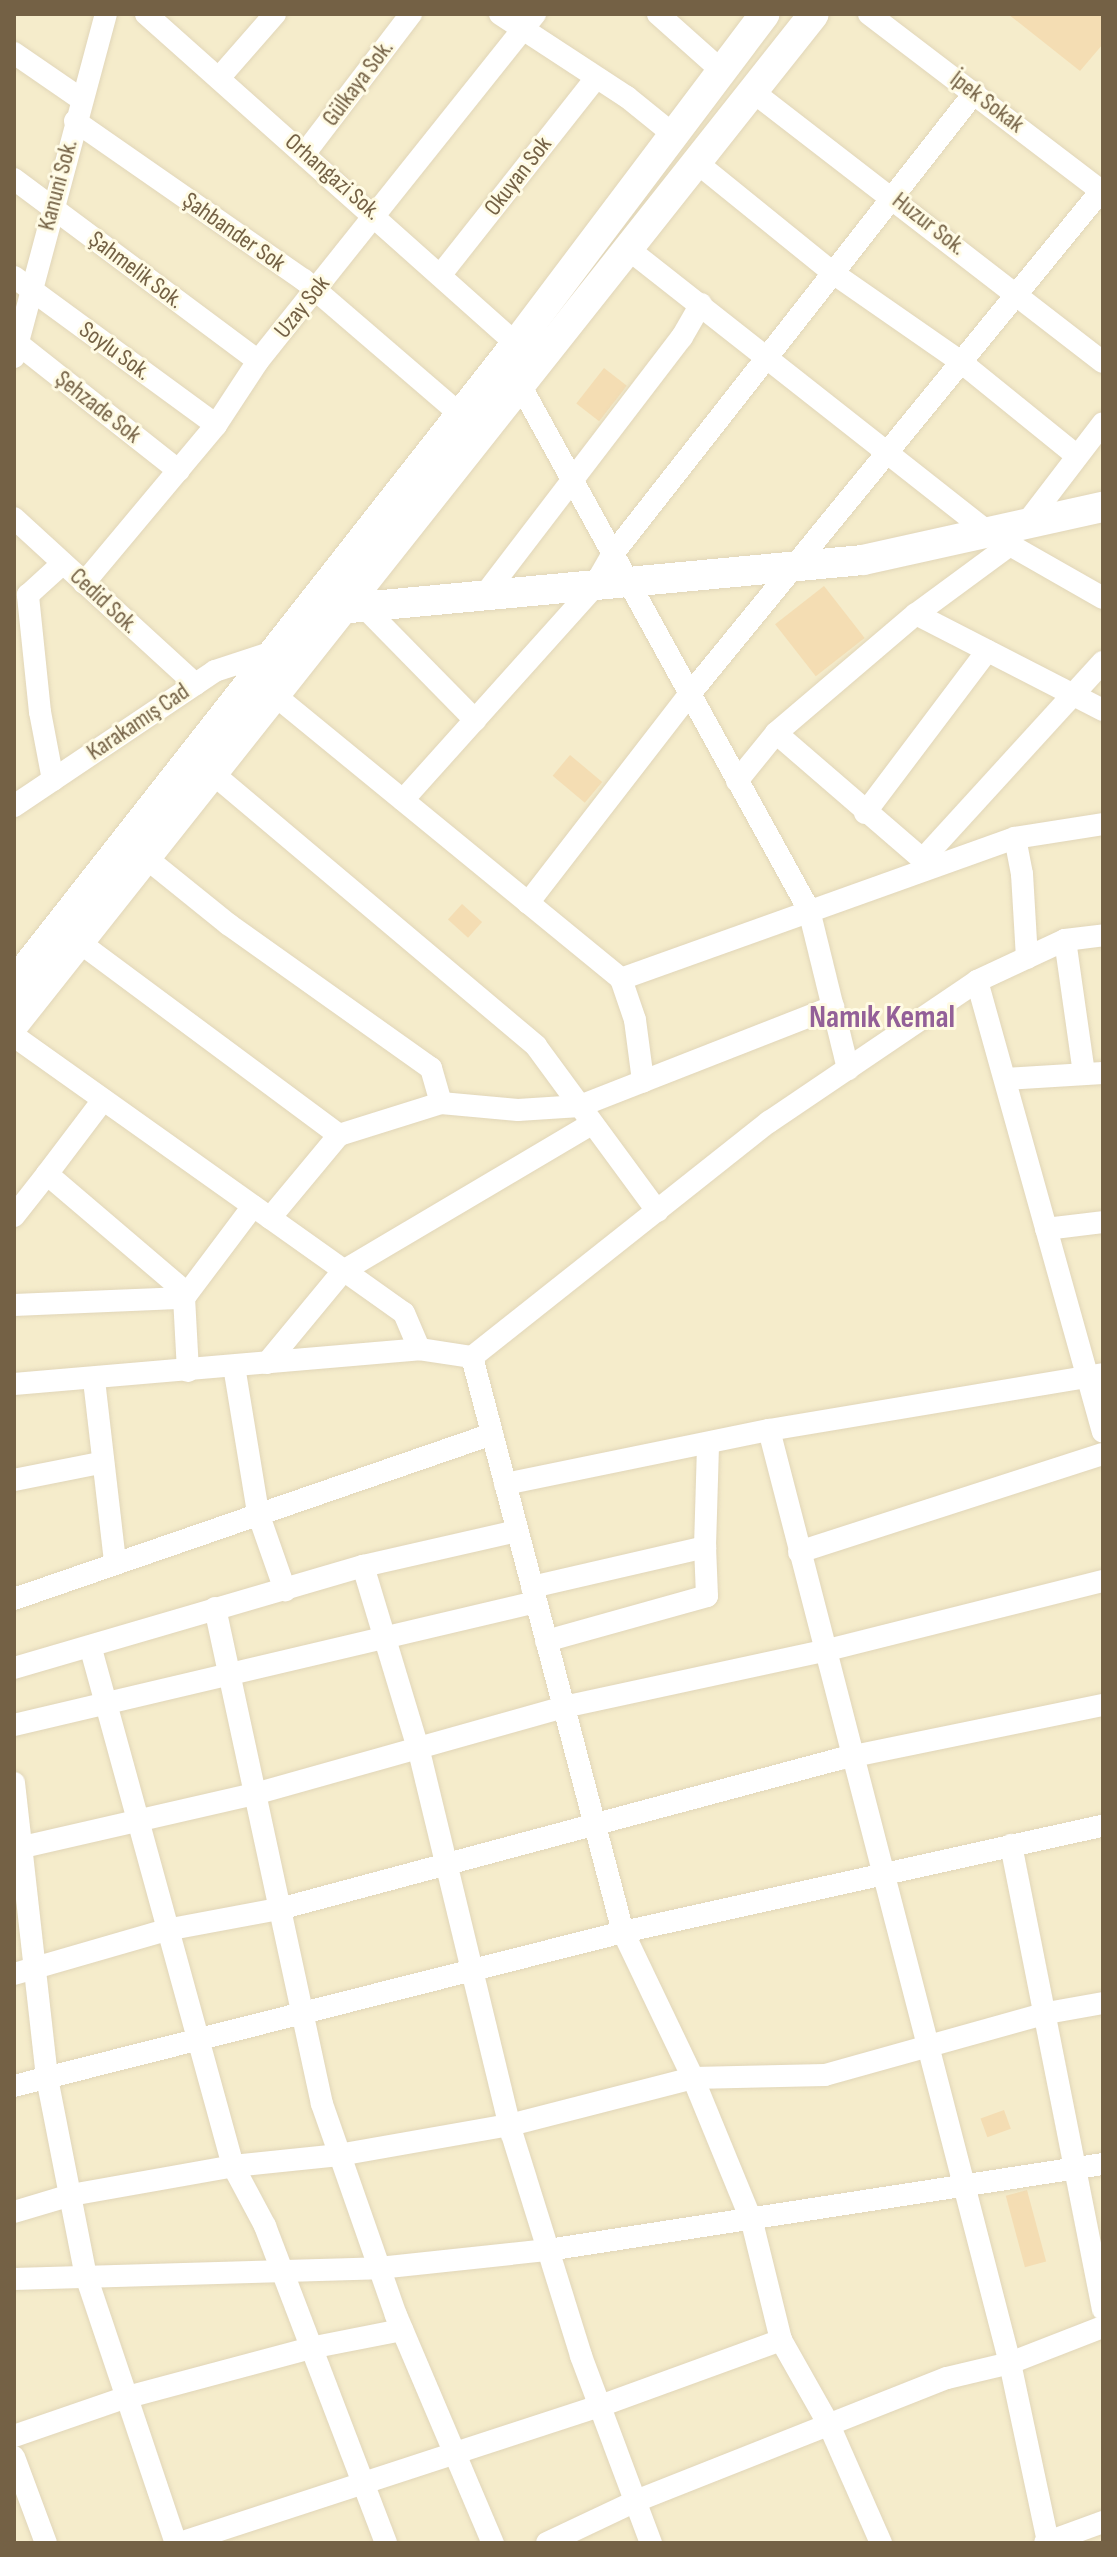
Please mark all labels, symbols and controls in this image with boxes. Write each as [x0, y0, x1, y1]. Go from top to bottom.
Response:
street label: Gülkaya Sok. [316, 34, 400, 132]
street label: İpek Sokak [944, 65, 1030, 139]
street label: Orhangazi Sok. [279, 127, 387, 227]
street label: Okuyan Sok [478, 131, 558, 221]
street label: Kanuni Sok. [32, 136, 84, 234]
street label: Şahbander Sok [177, 186, 291, 278]
street label: Huzur Sok. [886, 186, 972, 262]
street label: Şahmelik Sok. [83, 225, 189, 315]
street label: Uzay Sok [268, 270, 336, 344]
street label: Soylu Sok. [74, 315, 156, 387]
street label: Şehzade Sok [49, 365, 147, 449]
street label: Cedid Sok. [64, 562, 144, 640]
street label: Karakamış Cad [81, 677, 195, 767]
district label: Namık Kemal [809, 999, 955, 1037]

